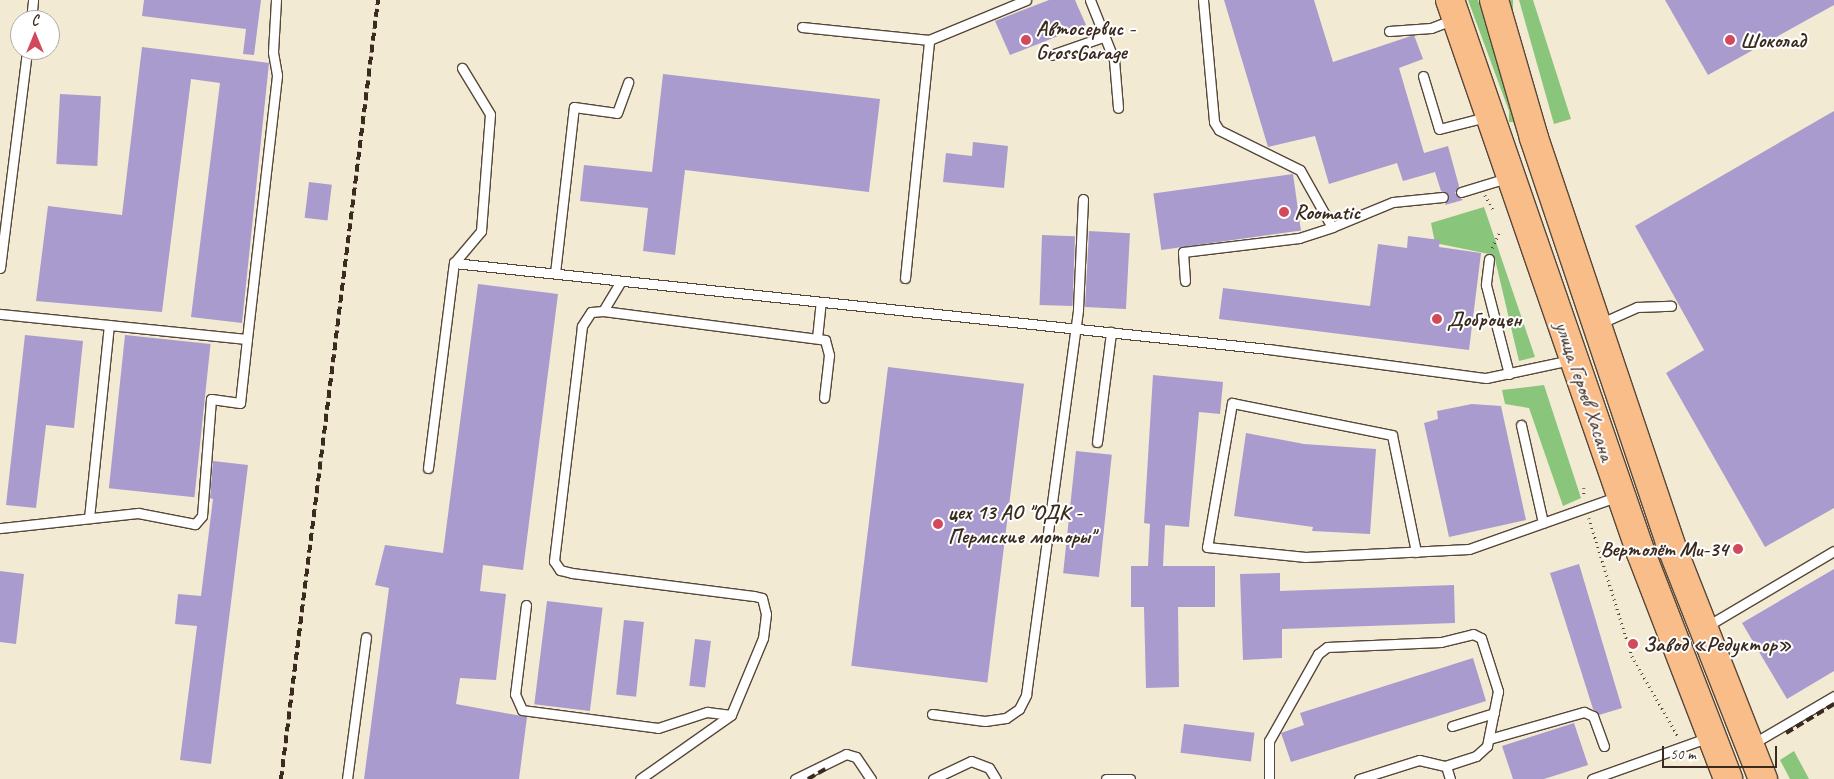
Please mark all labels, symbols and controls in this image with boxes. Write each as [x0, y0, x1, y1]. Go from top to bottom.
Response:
north arrow [10, 10, 60, 60]
text: С [32, 12, 38, 29]
place label: Автосервис - GrossGarage [1036, 15, 1135, 65]
place label: Шоколад [1740, 27, 1806, 53]
marker: Автосервис - GrossGarage [1020, 34, 1032, 46]
marker: Шоколад [1724, 34, 1736, 46]
place label: Roomatic [1294, 199, 1360, 225]
marker: Roomatic [1278, 206, 1290, 218]
place label: Доброцен [1447, 306, 1521, 332]
marker: Доброцен [1431, 313, 1443, 325]
street label: улица Героев Хасана [1549, 318, 1621, 464]
place label: цех 13 АО "ОДК - Пермские моторы" [948, 499, 1095, 549]
marker: цех 13 АО "ОДК - Пермские моторы" [932, 518, 944, 530]
place label: Вертолёт Ми-34 [1600, 536, 1728, 562]
marker: Вертолёт Ми-34 [1732, 543, 1744, 555]
place label: Завод «Редуктор» [1643, 631, 1791, 657]
marker: Завод «Редуктор» [1627, 638, 1639, 650]
scale bar [1664, 736, 1779, 768]
text: 50 m [1670, 745, 1696, 764]

